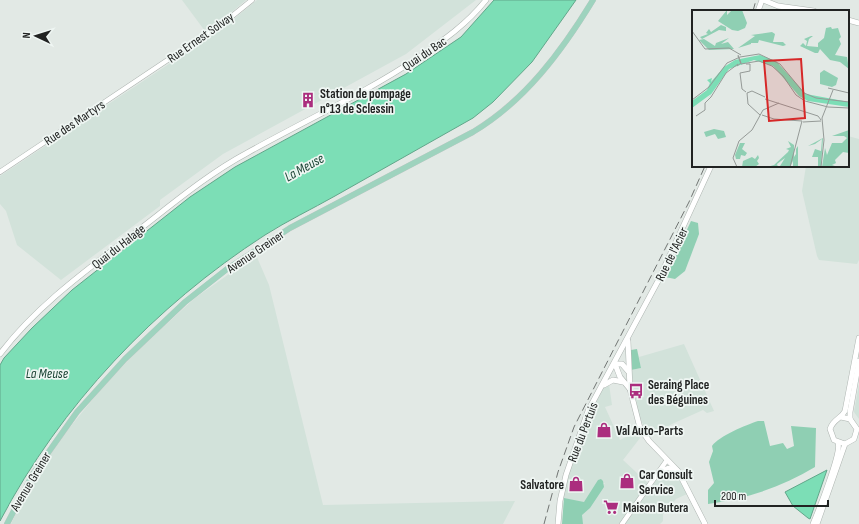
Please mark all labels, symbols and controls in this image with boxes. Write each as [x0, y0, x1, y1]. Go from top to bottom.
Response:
street label: Rue Ernest Solvay [164, 9, 237, 67]
inset map [692, 10, 849, 167]
north arrow [16, 16, 56, 56]
text: N [20, 32, 33, 39]
street label: Quai du Bac [399, 33, 450, 75]
place label: Station de pompage n°13 de Sclessin [320, 86, 411, 117]
building icon: Station de pompage n°13 de Sclessin [299, 91, 317, 109]
street label: Rue des Martyrs [41, 96, 108, 149]
water label: La Meuse [282, 149, 327, 185]
street label: Quai du Halage [89, 221, 149, 273]
street label: Rue de l'Acier [652, 225, 692, 284]
street label: Avenue Greiner [223, 227, 288, 277]
water label: La Meuse [26, 365, 69, 382]
place label: Seraing Place des Béguines [648, 377, 710, 408]
bus stop icon: Seraing Place des Béguines [627, 382, 645, 400]
street label: Rue du Pertuis [564, 400, 602, 465]
shop icon: Val Auto-Parts [595, 421, 613, 439]
place label: Val Auto-Parts [616, 423, 683, 439]
street label: Avenue Greiner [6, 449, 55, 515]
place label: Car Consult Service [639, 467, 693, 498]
shop icon: Car Consult Service [618, 472, 636, 490]
shop icon: Salvatore [567, 475, 585, 493]
place label: Salvatore [520, 477, 564, 493]
scale bar [715, 482, 828, 508]
text: 200 m [721, 489, 747, 504]
supermarket icon: Maison Butera [602, 498, 620, 516]
place label: Maison Butera [623, 500, 688, 516]

